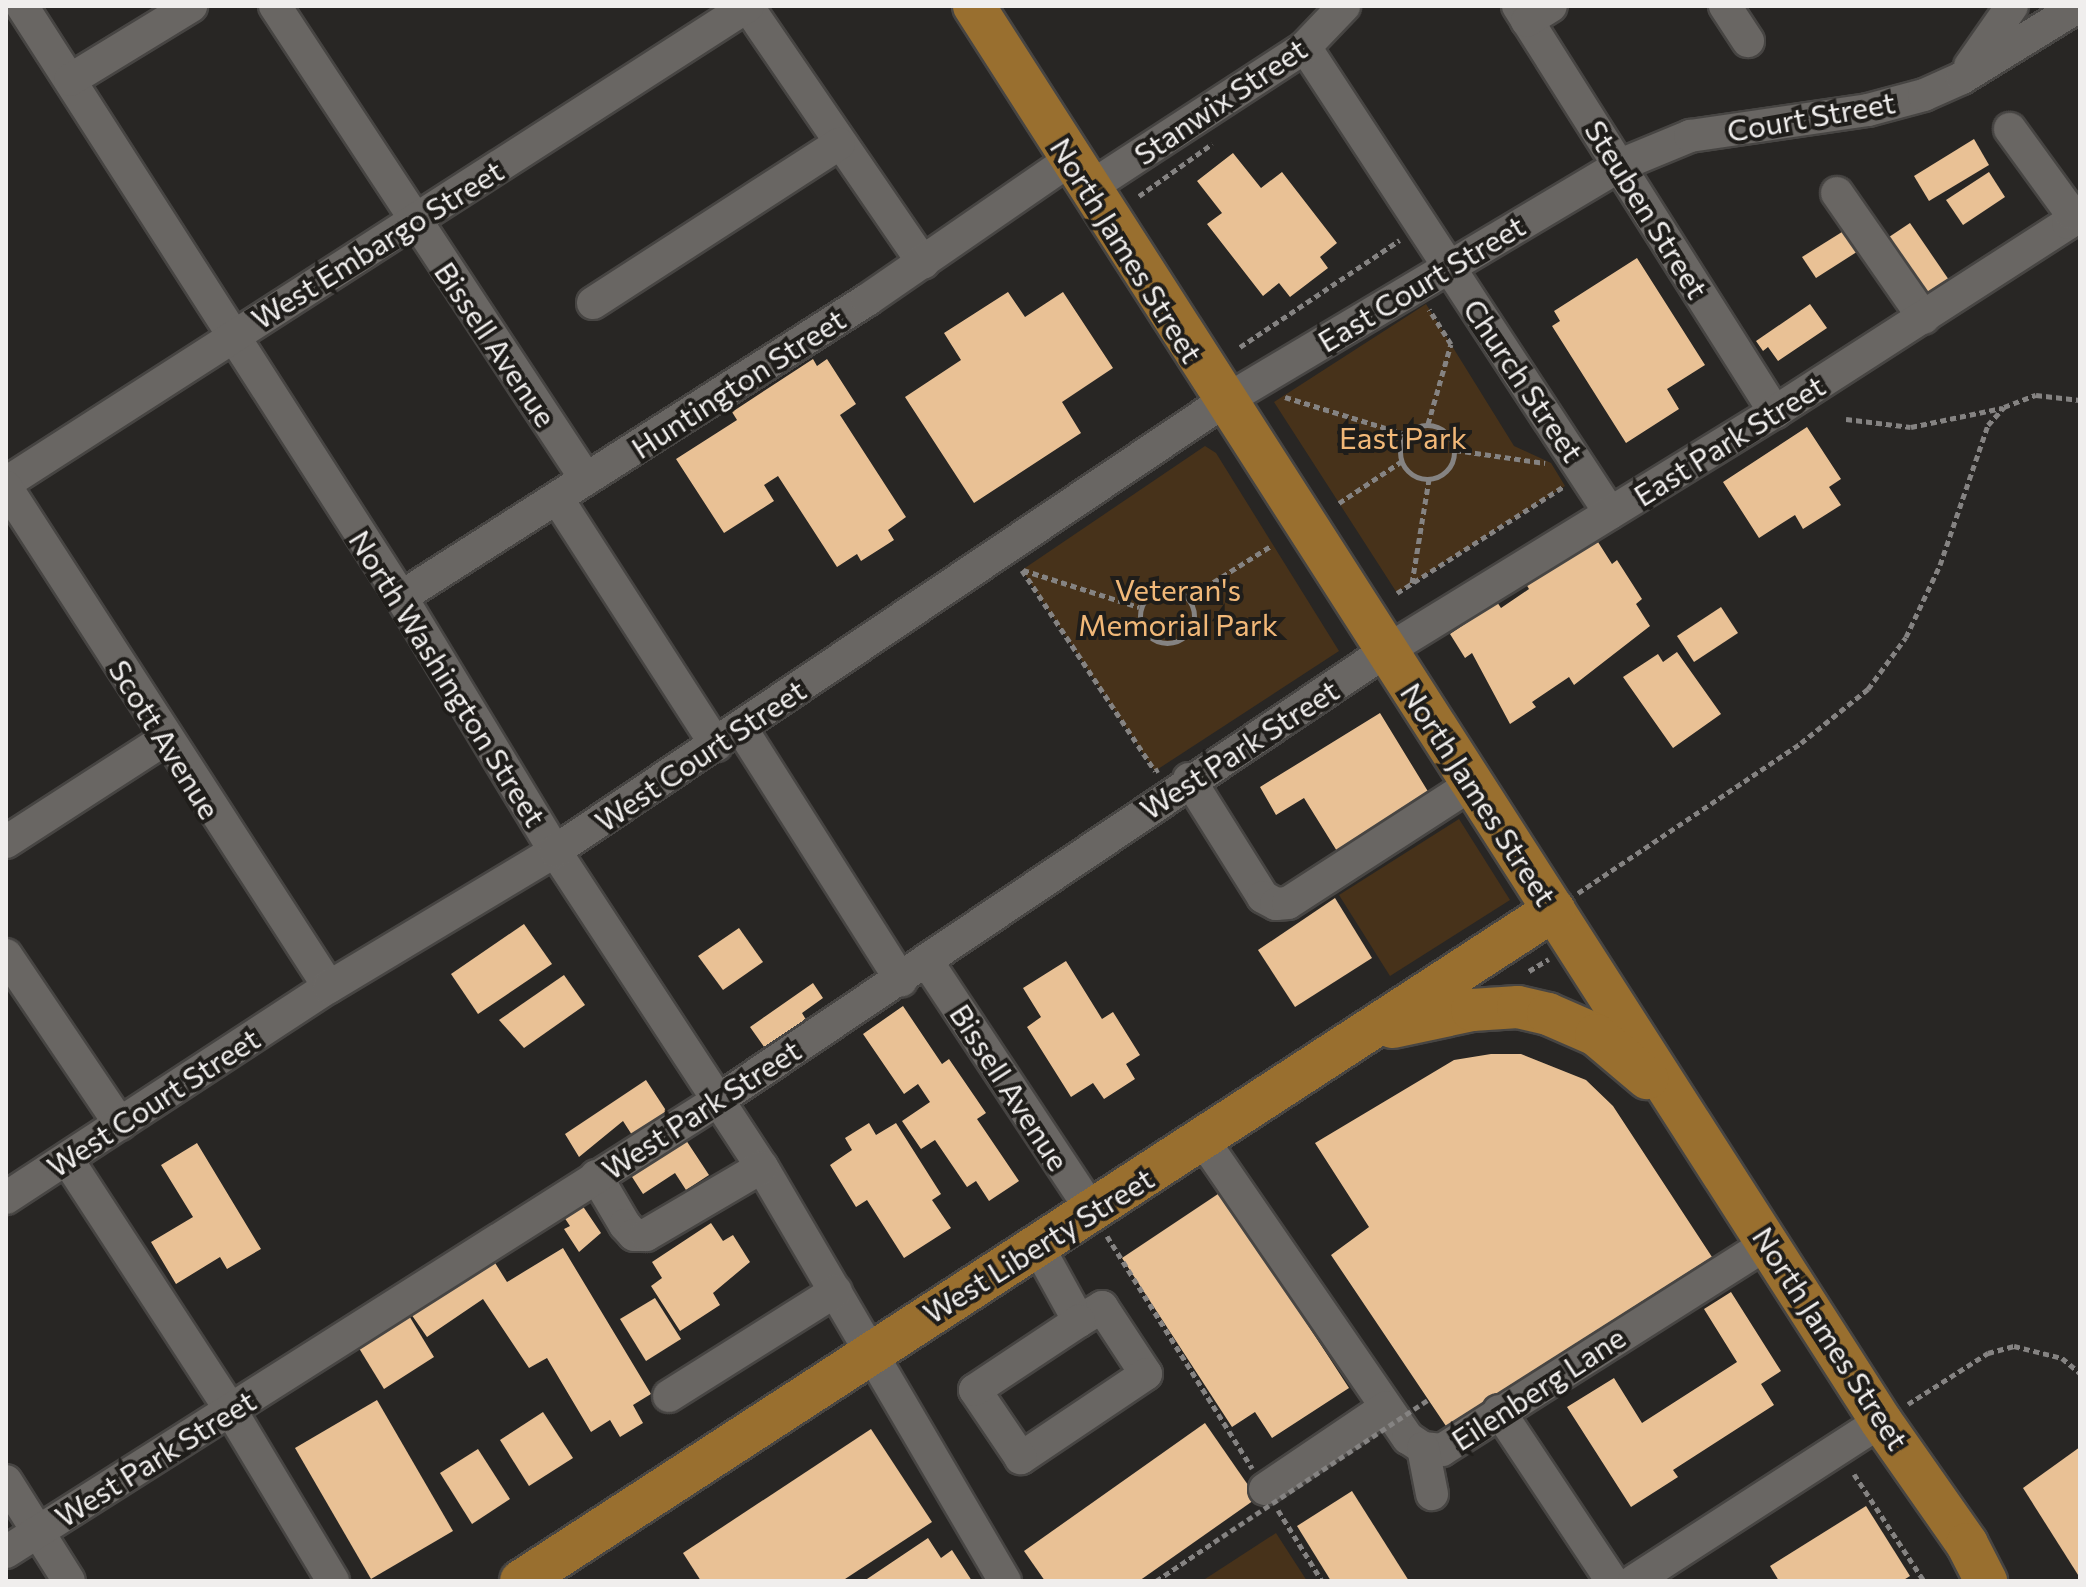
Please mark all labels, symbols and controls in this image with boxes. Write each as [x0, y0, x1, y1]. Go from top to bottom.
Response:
street label: Stanwix Street [1127, 30, 1313, 172]
street label: Court Street [1724, 84, 1898, 148]
street label: Steuben Street [1578, 113, 1716, 305]
street label: North James Street [1043, 131, 1211, 369]
street label: West Embargo Street [245, 152, 509, 336]
street label: East Court Street [1311, 207, 1531, 359]
street label: Bissell Avenue [428, 255, 564, 433]
street label: Church Street [1456, 292, 1592, 468]
street label: Huntington Street [624, 300, 852, 466]
street label: East Park Street [1627, 367, 1831, 513]
park label: East Park [1339, 419, 1467, 455]
street label: North Washington Street [342, 523, 554, 833]
park label: Veteran's Memorial Park [1078, 571, 1278, 642]
street label: Scott Avenue [102, 653, 228, 825]
street label: West Court Street [588, 671, 812, 839]
street label: West Park Street [1133, 671, 1345, 827]
street label: North James Street [1394, 676, 1564, 912]
street label: Bissell Avenue [943, 997, 1077, 1177]
street label: West Court Street [40, 1020, 266, 1184]
street label: West Park Street [595, 1031, 807, 1187]
street label: West Liberty Street [916, 1160, 1160, 1330]
street label: North James Street [1746, 1220, 1916, 1456]
street label: Eilenberg Lane [1445, 1319, 1631, 1457]
street label: West Park Street [48, 1382, 262, 1534]

